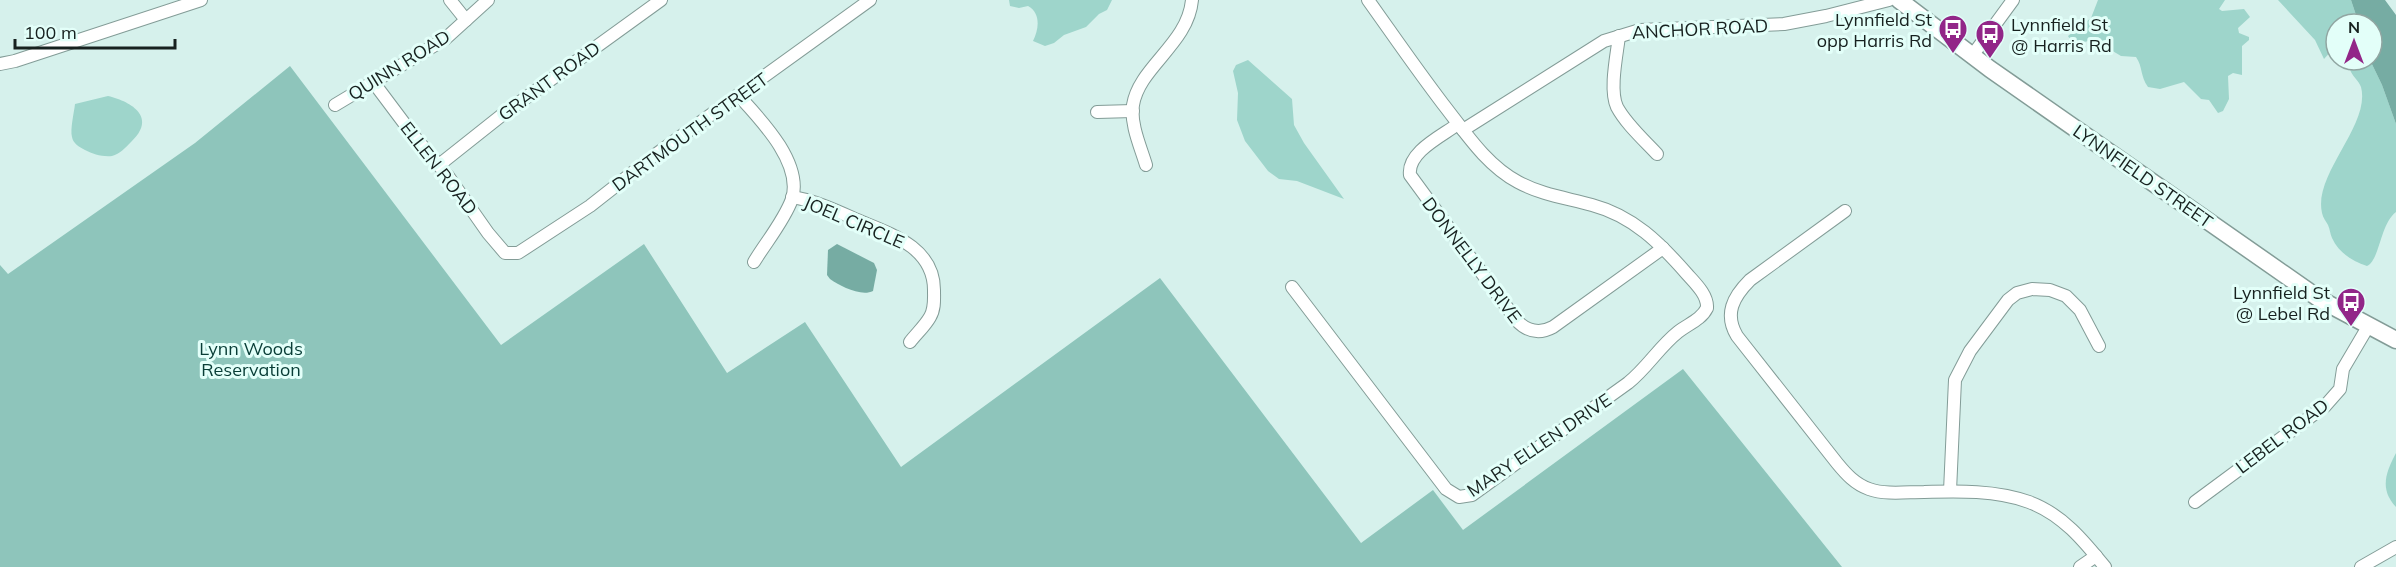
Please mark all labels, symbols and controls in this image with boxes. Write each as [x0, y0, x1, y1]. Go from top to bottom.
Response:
place label: Lynnfield St opp Harris Rd [1817, 8, 1932, 52]
scale bar [15, 12, 176, 50]
north arrow [2324, 12, 2384, 72]
bus stop icon: Lynnfield St opp Harris Rd [1937, 13, 1969, 55]
place label: Lynnfield St @ Harris Rd [2011, 13, 2112, 57]
street label: ANCHOR ROAD [1631, 14, 1769, 44]
text: N [2348, 17, 2360, 37]
bus stop icon: Lynnfield St @ Harris Rd [1974, 18, 2006, 60]
text: 100 m [24, 21, 77, 44]
street label: QUINN ROAD [344, 25, 454, 105]
street label: GRANT ROAD [494, 36, 604, 126]
street label: DARTMOUTH STREET [607, 68, 773, 196]
street label: ELLEN ROAD [396, 117, 482, 219]
street label: LYNNFIELD STREET [2069, 119, 2217, 233]
street label: JOEL CIRCLE [800, 191, 908, 253]
street label: DONNELLY DRIVE [1417, 193, 1527, 327]
place label: Lynnfield St @ Lebel Rd [2233, 281, 2330, 325]
bus stop icon: Lynnfield St @ Lebel Rd [2335, 286, 2367, 328]
park label: Lynn Woods Reservation [199, 337, 303, 381]
street label: MARY ELLEN DRIVE [1462, 388, 1616, 502]
street label: LEBEL ROAD [2231, 394, 2333, 478]

